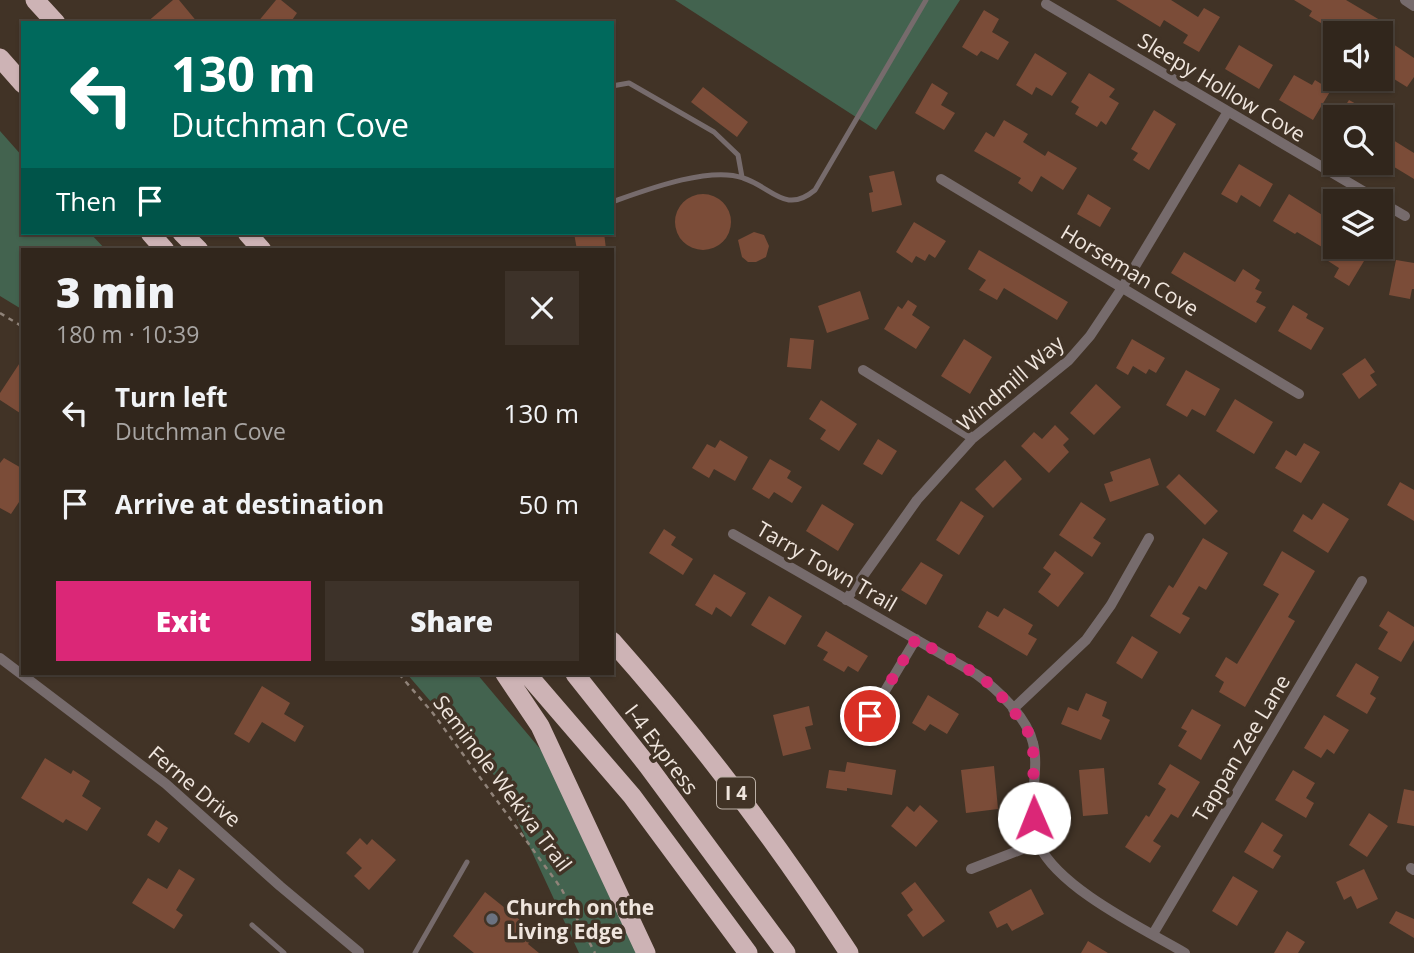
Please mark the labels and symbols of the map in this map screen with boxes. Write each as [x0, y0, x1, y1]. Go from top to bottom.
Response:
street label: Sleepy Hollow Cove [1133, 26, 1311, 148]
street label: Horseman Cove [1056, 218, 1204, 322]
street label: Windmill Way [951, 329, 1070, 437]
street label: Tarry Town Trail [752, 514, 902, 618]
street label: Tappan Zee Lane [1186, 669, 1296, 827]
pin [840, 686, 900, 746]
street label: Seminole Wekiva Trail [428, 689, 578, 877]
street label: I-4 Express [619, 698, 705, 800]
street label: Ferne Drive [143, 739, 247, 833]
road number: I 4 [717, 778, 755, 808]
position arrow [997, 781, 1071, 855]
place label: Church on the Living Edge [506, 893, 654, 945]
marker: Church on the Living Edge [484, 911, 500, 927]

